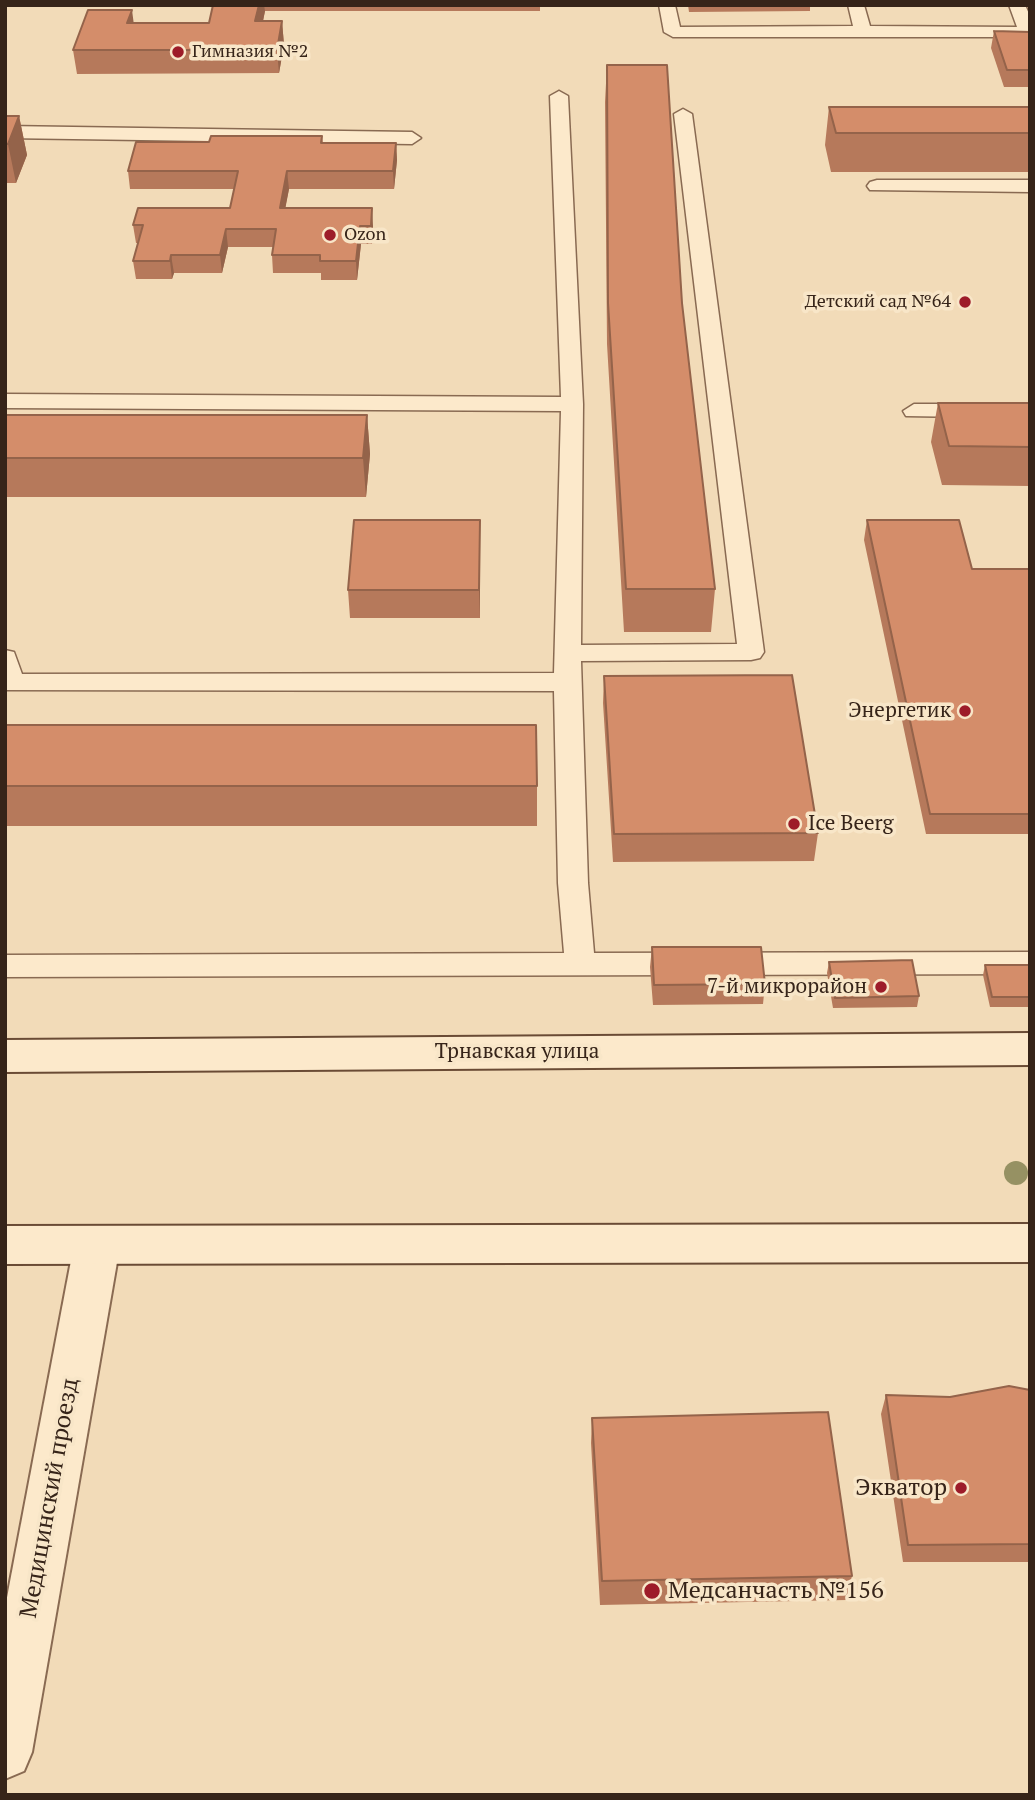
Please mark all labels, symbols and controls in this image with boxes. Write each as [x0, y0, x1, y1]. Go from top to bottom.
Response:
place label: Гимназия №2 [192, 41, 308, 63]
marker: Гимназия №2 [170, 44, 186, 60]
place label: Ozon [344, 224, 386, 246]
marker: Ozon [322, 227, 338, 243]
place label: Детский сад №64 [805, 291, 951, 313]
marker: Детский сад №64 [957, 294, 973, 310]
place label: Энергетик [848, 698, 951, 724]
marker: Энергетик [957, 703, 973, 719]
place label: Ice Beerg [808, 811, 894, 837]
marker: Ice Beerg [786, 816, 802, 832]
place label: 7-й микрорайон [707, 974, 867, 1000]
marker: 7-й микрорайон [873, 979, 889, 995]
street label: Трнавская улица [435, 1039, 599, 1065]
street label: Медицинский проезд [15, 1376, 85, 1620]
place label: Экватор [855, 1474, 947, 1502]
marker: Экватор [953, 1480, 969, 1496]
place label: Медсанчасть №156 [668, 1577, 884, 1605]
marker: Медсанчасть №156 [642, 1581, 662, 1601]

